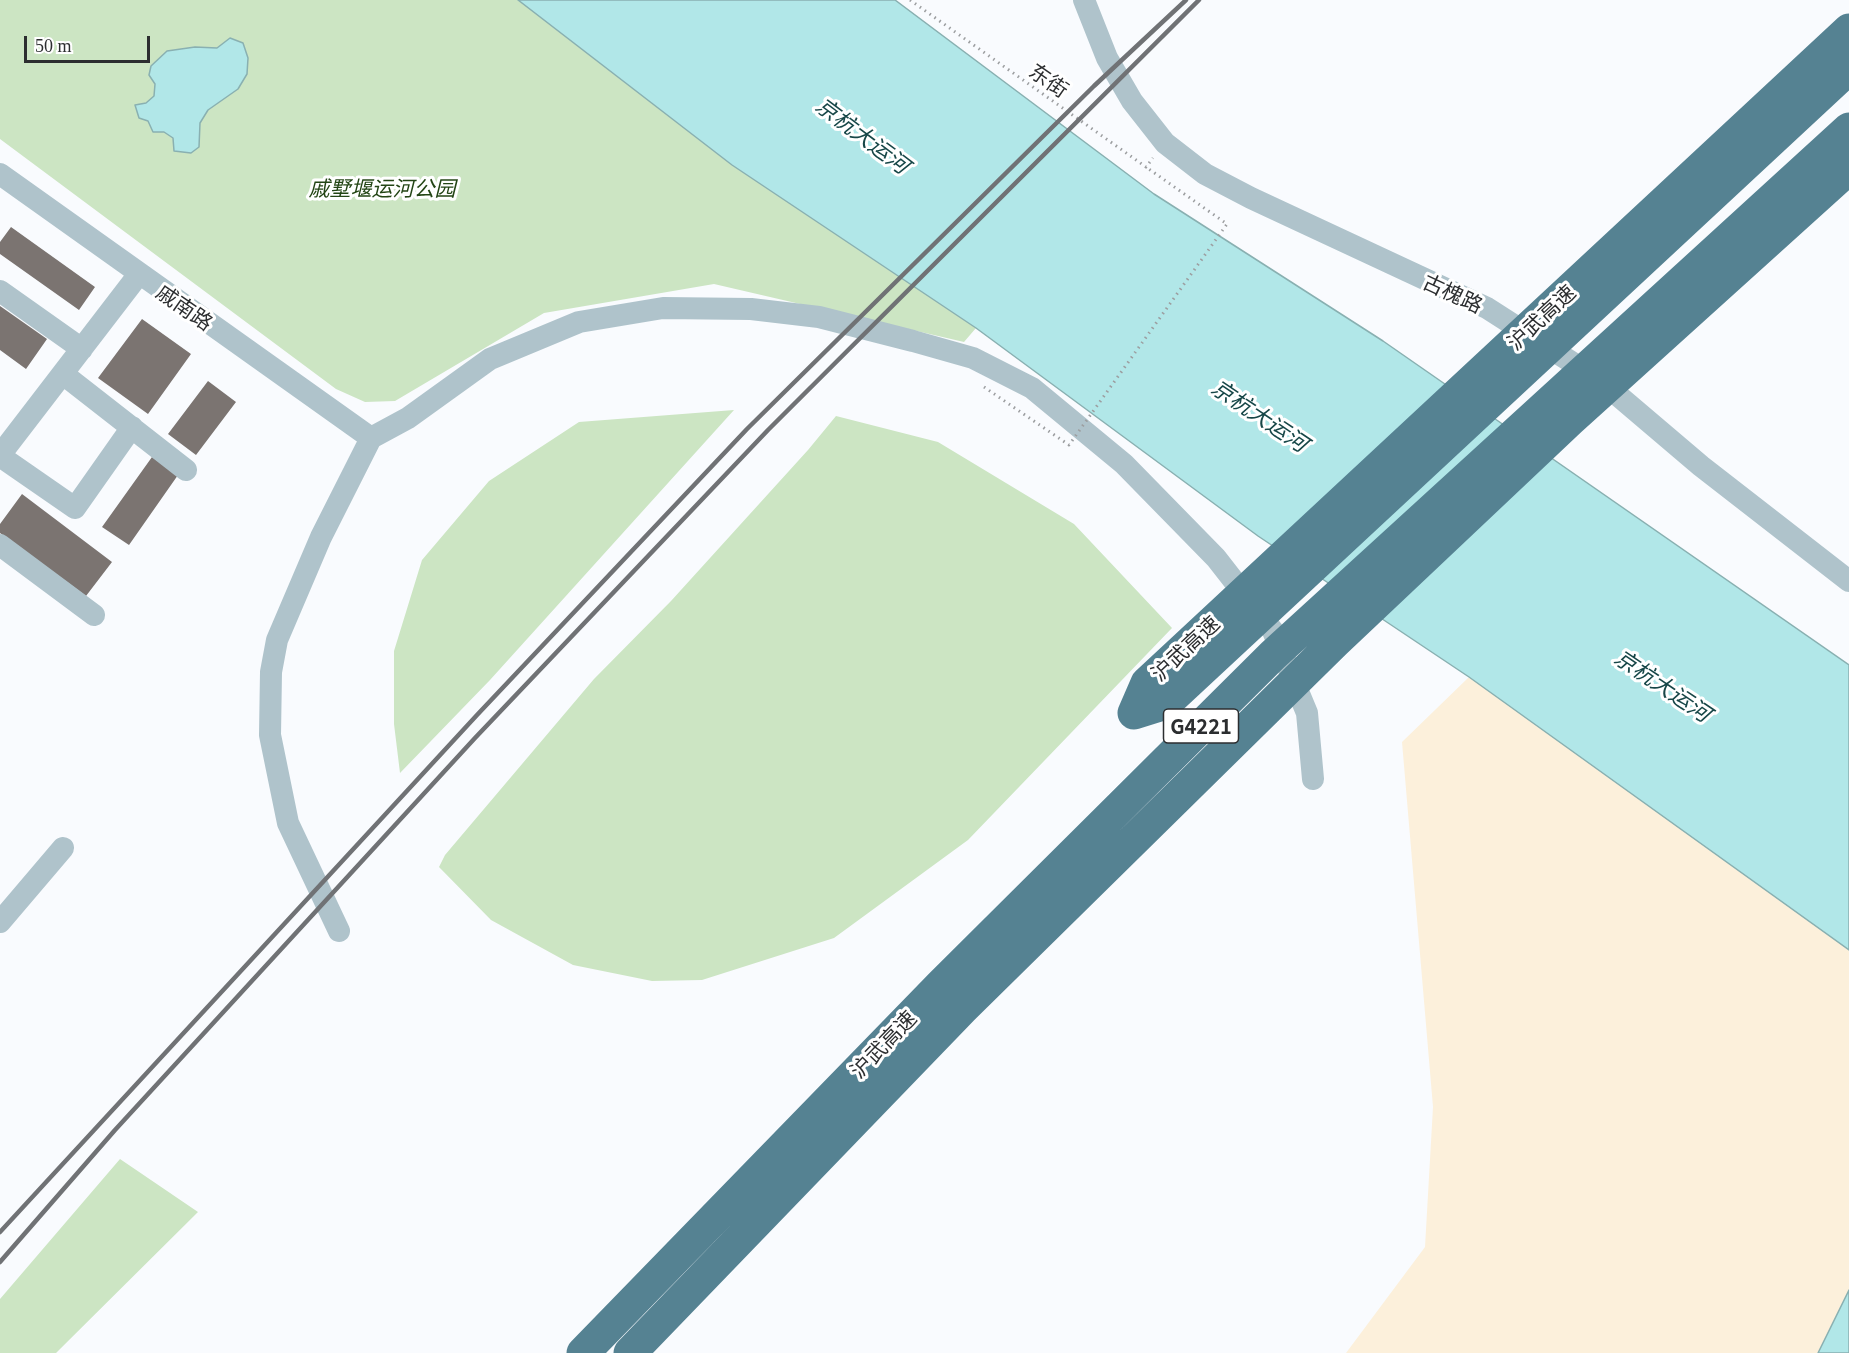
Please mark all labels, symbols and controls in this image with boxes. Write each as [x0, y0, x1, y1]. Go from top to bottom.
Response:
scale bar [27, 24, 153, 62]
text: 50 m [35, 36, 72, 56]
street label: 东街 [1025, 58, 1073, 102]
water label: 京杭大运河 [811, 91, 915, 179]
park label: 戚墅堰运河公园 [309, 175, 455, 201]
street label: 古槐路 [1419, 268, 1487, 318]
street label: 戚南路 [152, 279, 218, 335]
street label: 沪武高速 [1502, 279, 1580, 355]
water label: 京杭大运河 [1207, 373, 1313, 457]
street label: 沪武高速 [1146, 610, 1224, 686]
water label: 京杭大运河 [1610, 643, 1716, 727]
road number: G4221 [1164, 709, 1238, 743]
street label: 沪武高速 [845, 1005, 921, 1083]

